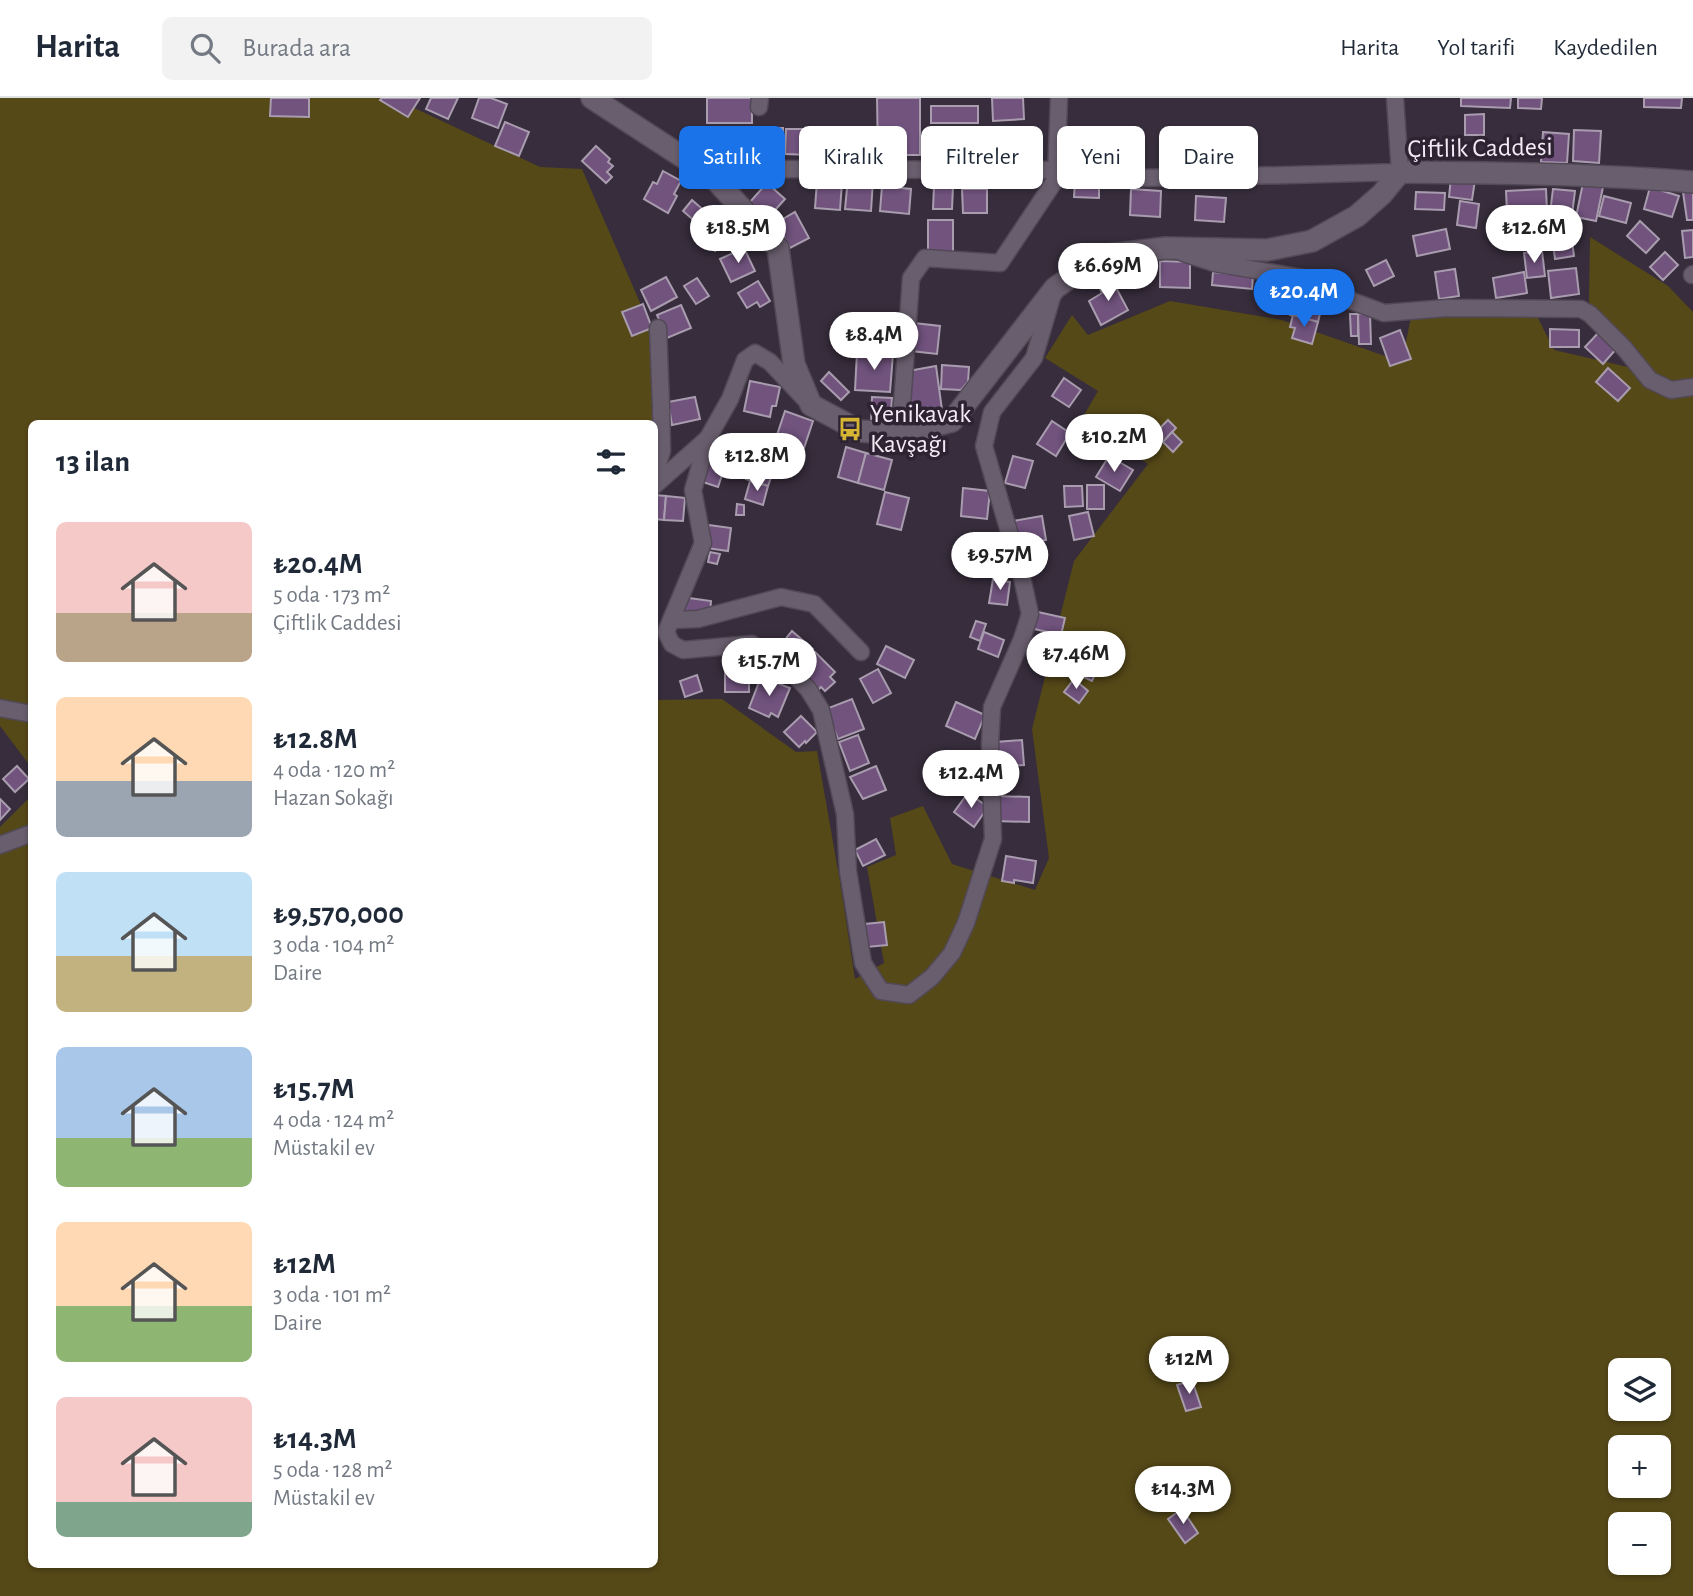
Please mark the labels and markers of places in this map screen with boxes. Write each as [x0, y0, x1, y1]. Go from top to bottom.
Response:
pin: ₺18.5M [681, 206, 795, 265]
pin: ₺12.6M [1477, 206, 1591, 265]
pin: ₺6.69M [1051, 244, 1165, 303]
pin: ₺20.4M [1247, 270, 1361, 329]
pin: ₺8.4M [825, 313, 923, 372]
place label: Yenikavak Kavşağı [870, 401, 971, 457]
pin: ₺10.2M [1057, 414, 1171, 474]
bus stop icon: Yenikavak Kavşağı [836, 415, 864, 443]
pin: ₺12.8M [700, 434, 814, 493]
pin: ₺9.57M [943, 532, 1057, 592]
pin: ₺7.46M [1019, 632, 1133, 691]
pin: ₺15.7M [712, 638, 826, 698]
pin: ₺12.4M [914, 750, 1028, 810]
pin: ₺12M [1148, 1336, 1230, 1396]
pin: ₺14.3M [1126, 1466, 1240, 1526]

